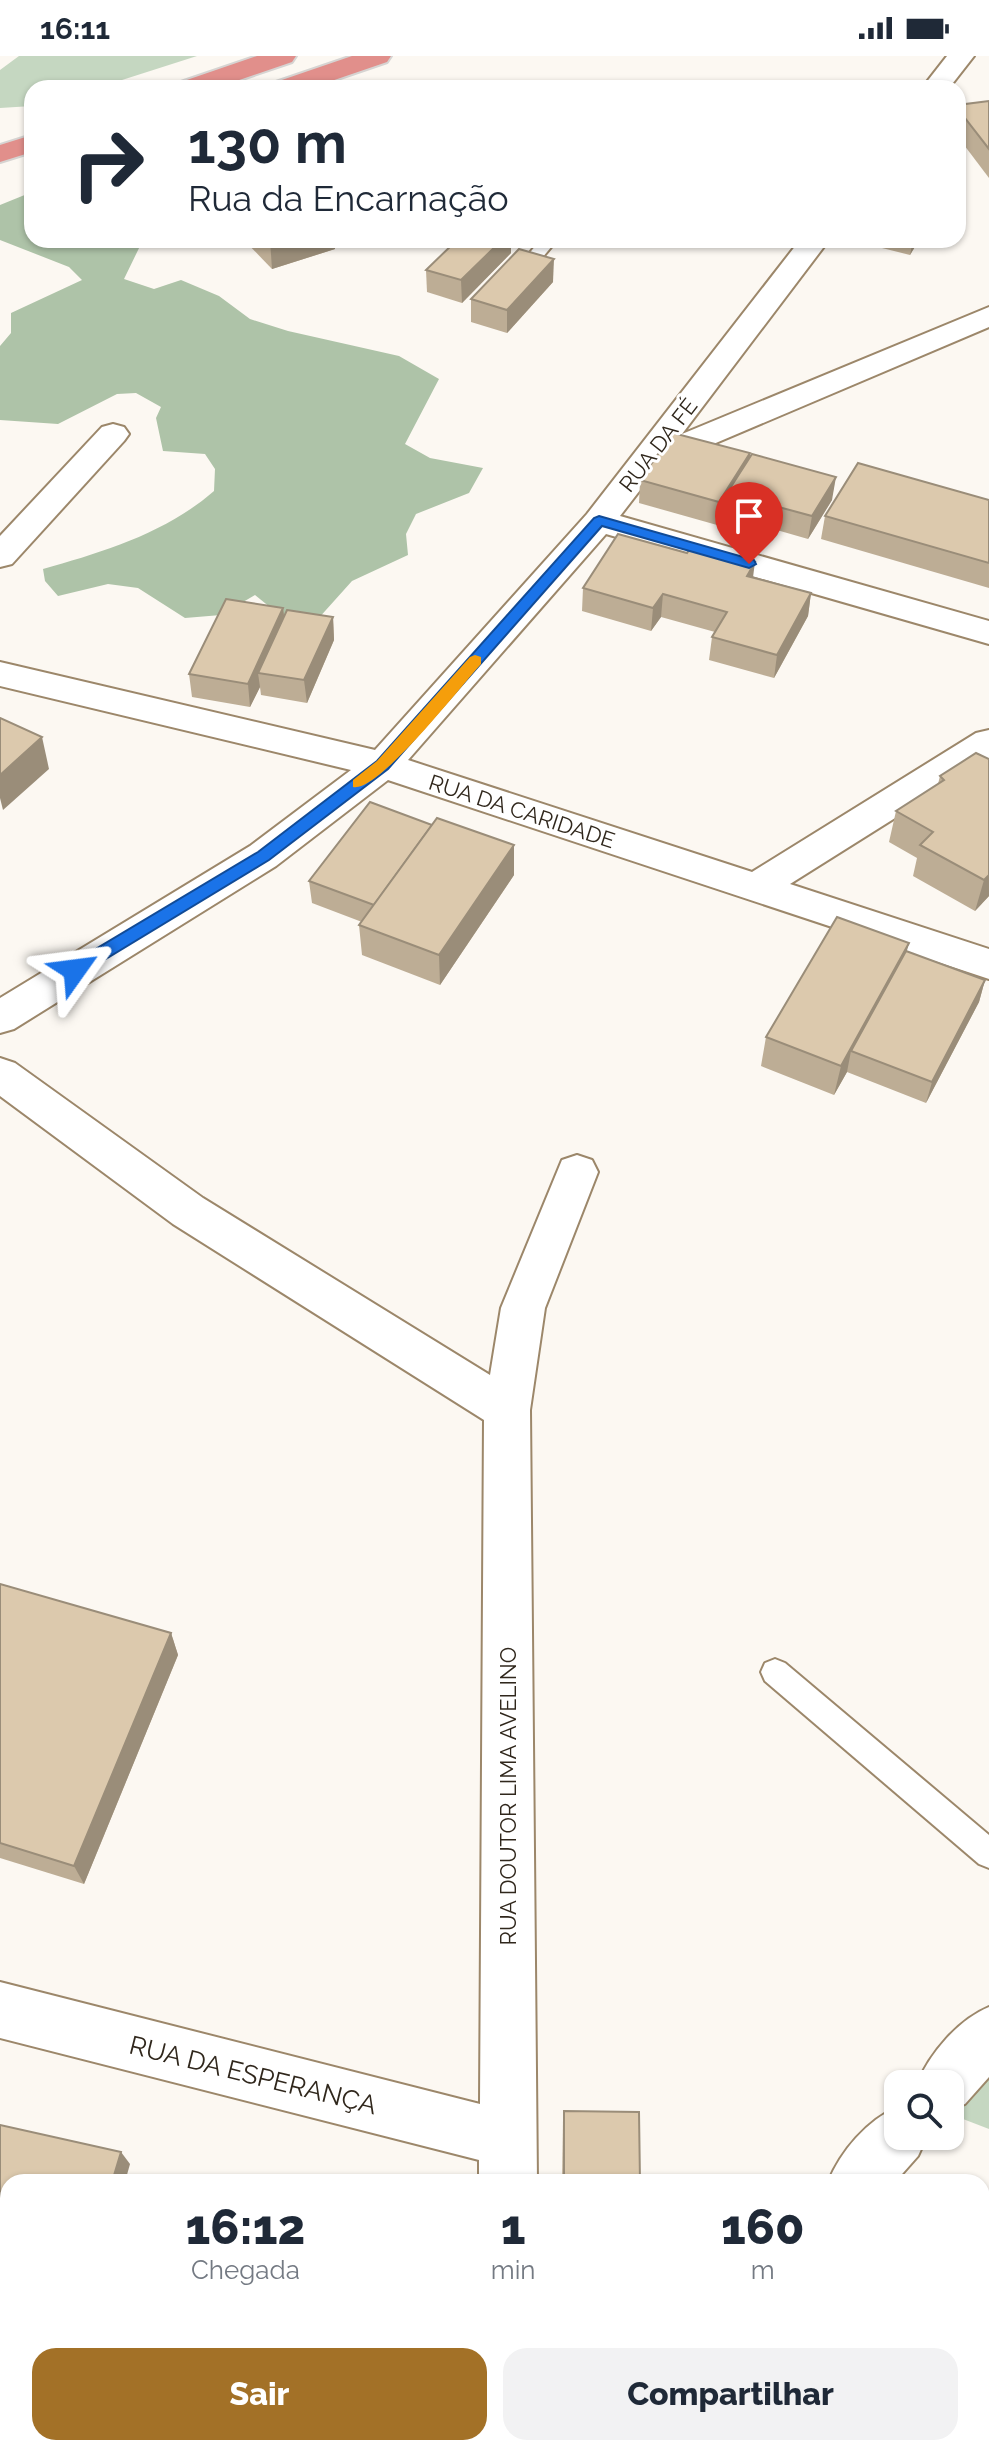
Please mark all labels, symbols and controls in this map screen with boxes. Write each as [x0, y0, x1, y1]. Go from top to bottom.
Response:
text: 16:11 [40, 11, 110, 46]
text: 130 m [188, 110, 347, 176]
icon: right [56, 112, 160, 216]
text: Rua da Encarnação [188, 177, 509, 219]
street label: RUA DA FÉ [613, 393, 703, 497]
pin [715, 482, 783, 564]
icon: arrive [727, 494, 771, 538]
street label: RUA DA CARIDADE [426, 769, 618, 853]
position arrow [33, 928, 117, 1012]
street label: RUA DOUTOR LIMA AVELINO [495, 1647, 521, 1945]
street label: RUA DA ESPERANÇA [126, 2030, 380, 2120]
map controls [884, 2070, 964, 2150]
button: search [884, 2070, 964, 2150]
text: 16:12 [185, 2199, 305, 2255]
text: 1 [501, 2199, 526, 2255]
text: 160 [721, 2199, 805, 2255]
text: Chegada [191, 2255, 300, 2285]
text: min [491, 2255, 536, 2285]
text: m [751, 2255, 775, 2285]
button: Sair [32, 2348, 487, 2440]
button: Compartilhar [503, 2348, 958, 2440]

